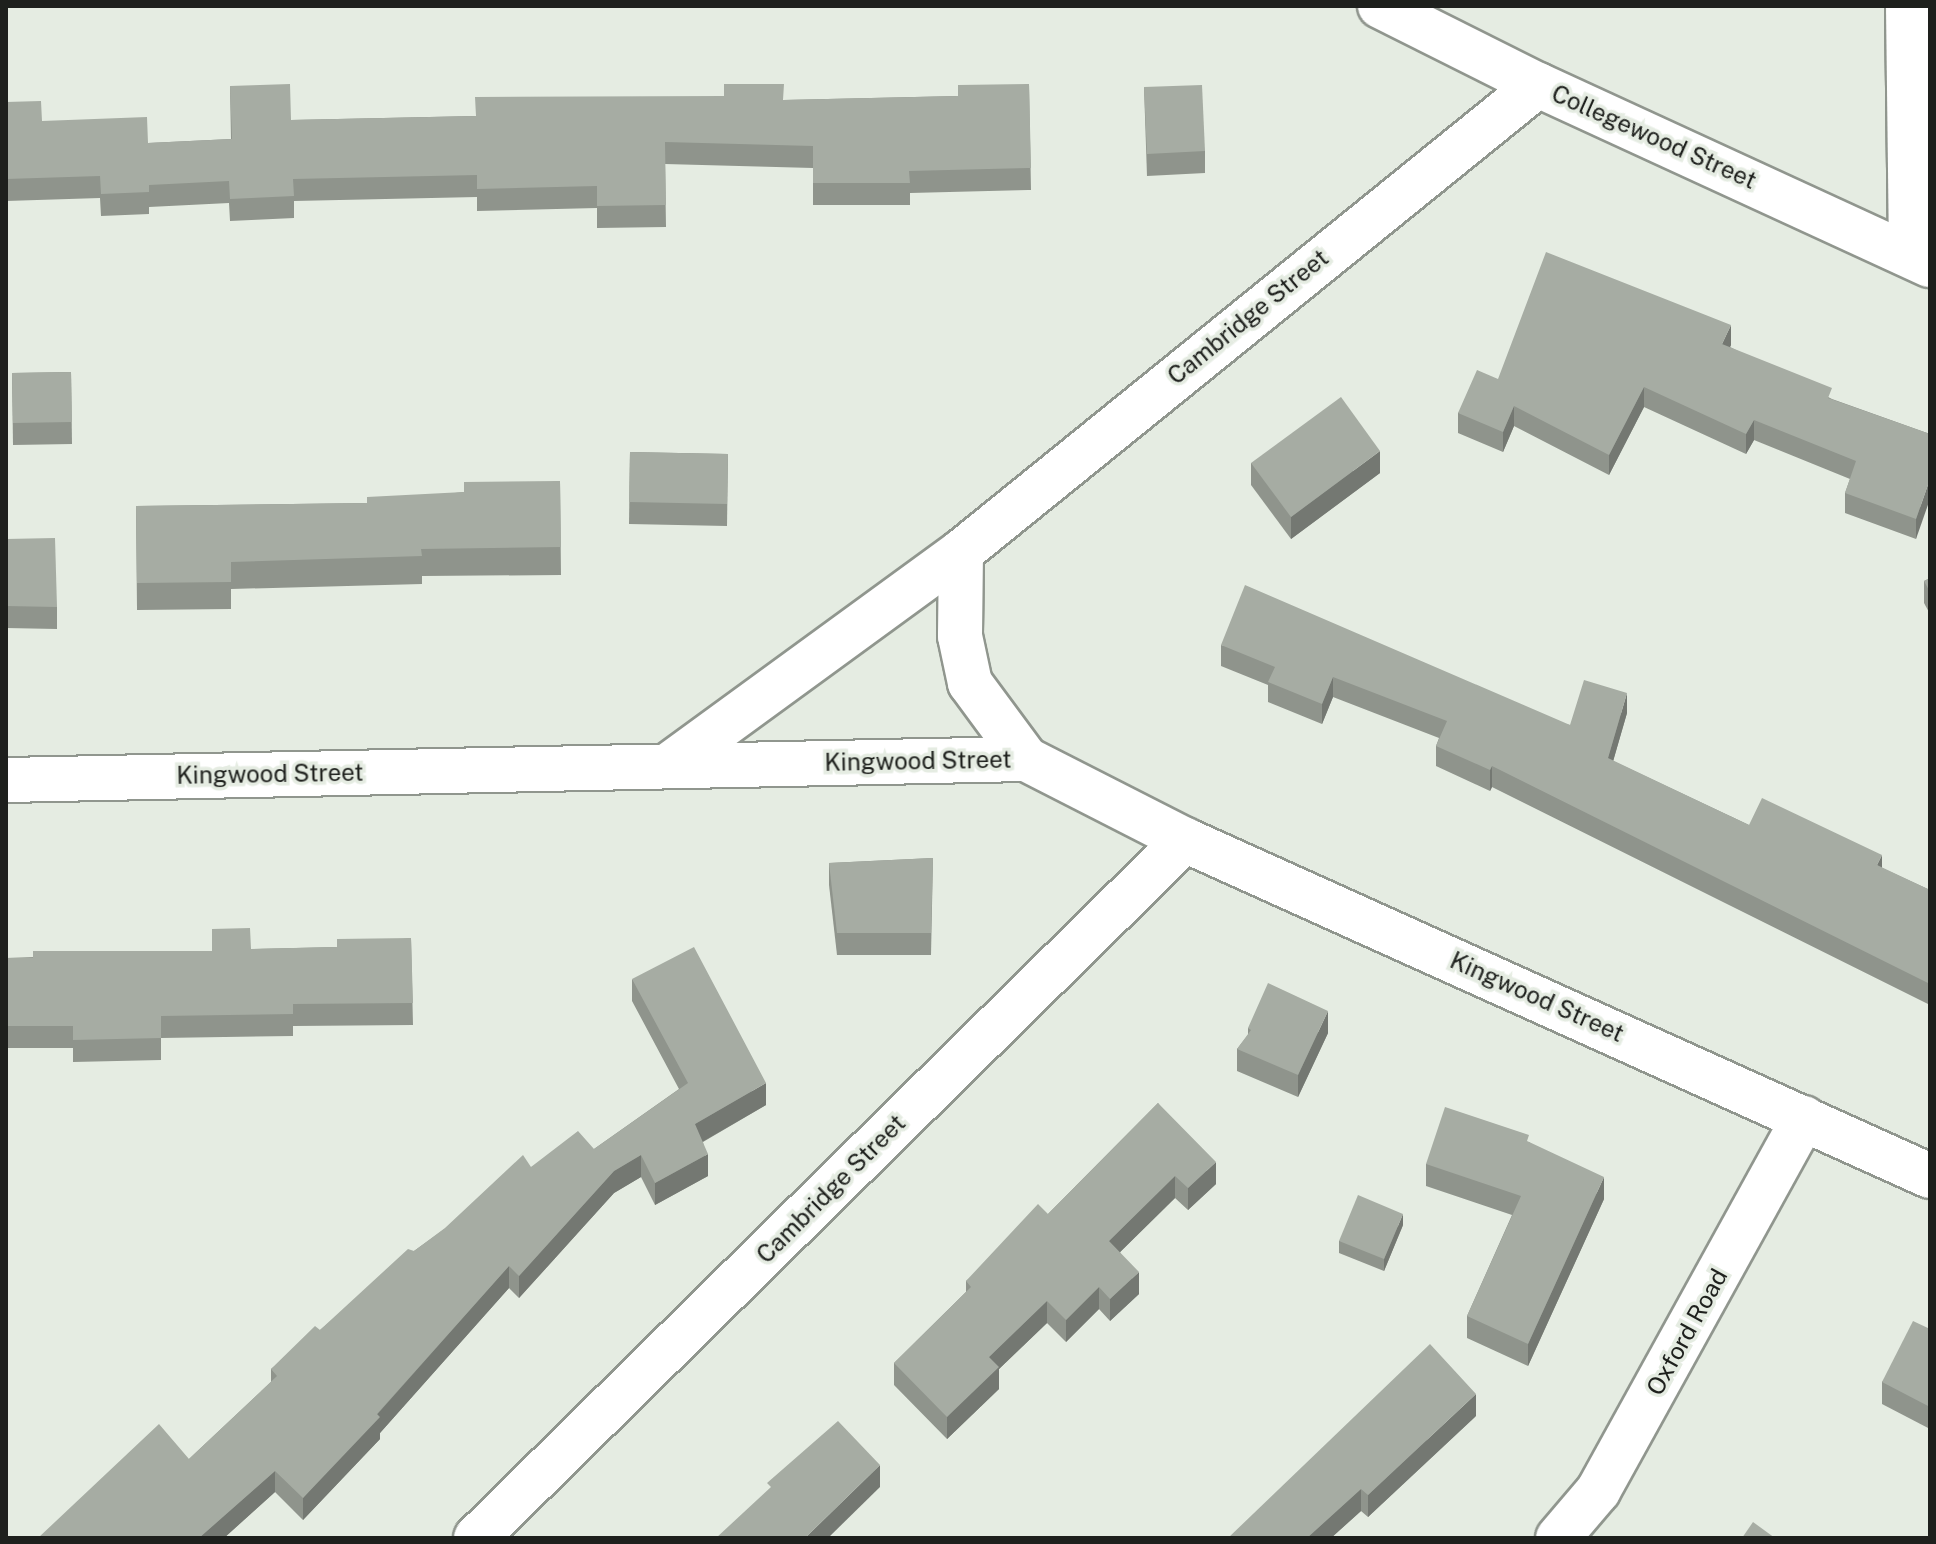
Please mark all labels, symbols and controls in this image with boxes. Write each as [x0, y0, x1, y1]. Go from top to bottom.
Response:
street label: Collegewood Street [1547, 79, 1761, 195]
street label: Cambridge Street [1162, 243, 1334, 391]
street label: Kingwood Street [824, 745, 1012, 777]
street label: Kingwood Street [176, 758, 364, 790]
street label: Kingwood Street [1446, 946, 1628, 1048]
street label: Cambridge Street [751, 1109, 911, 1269]
street label: Oxford Road [1640, 1264, 1734, 1400]

